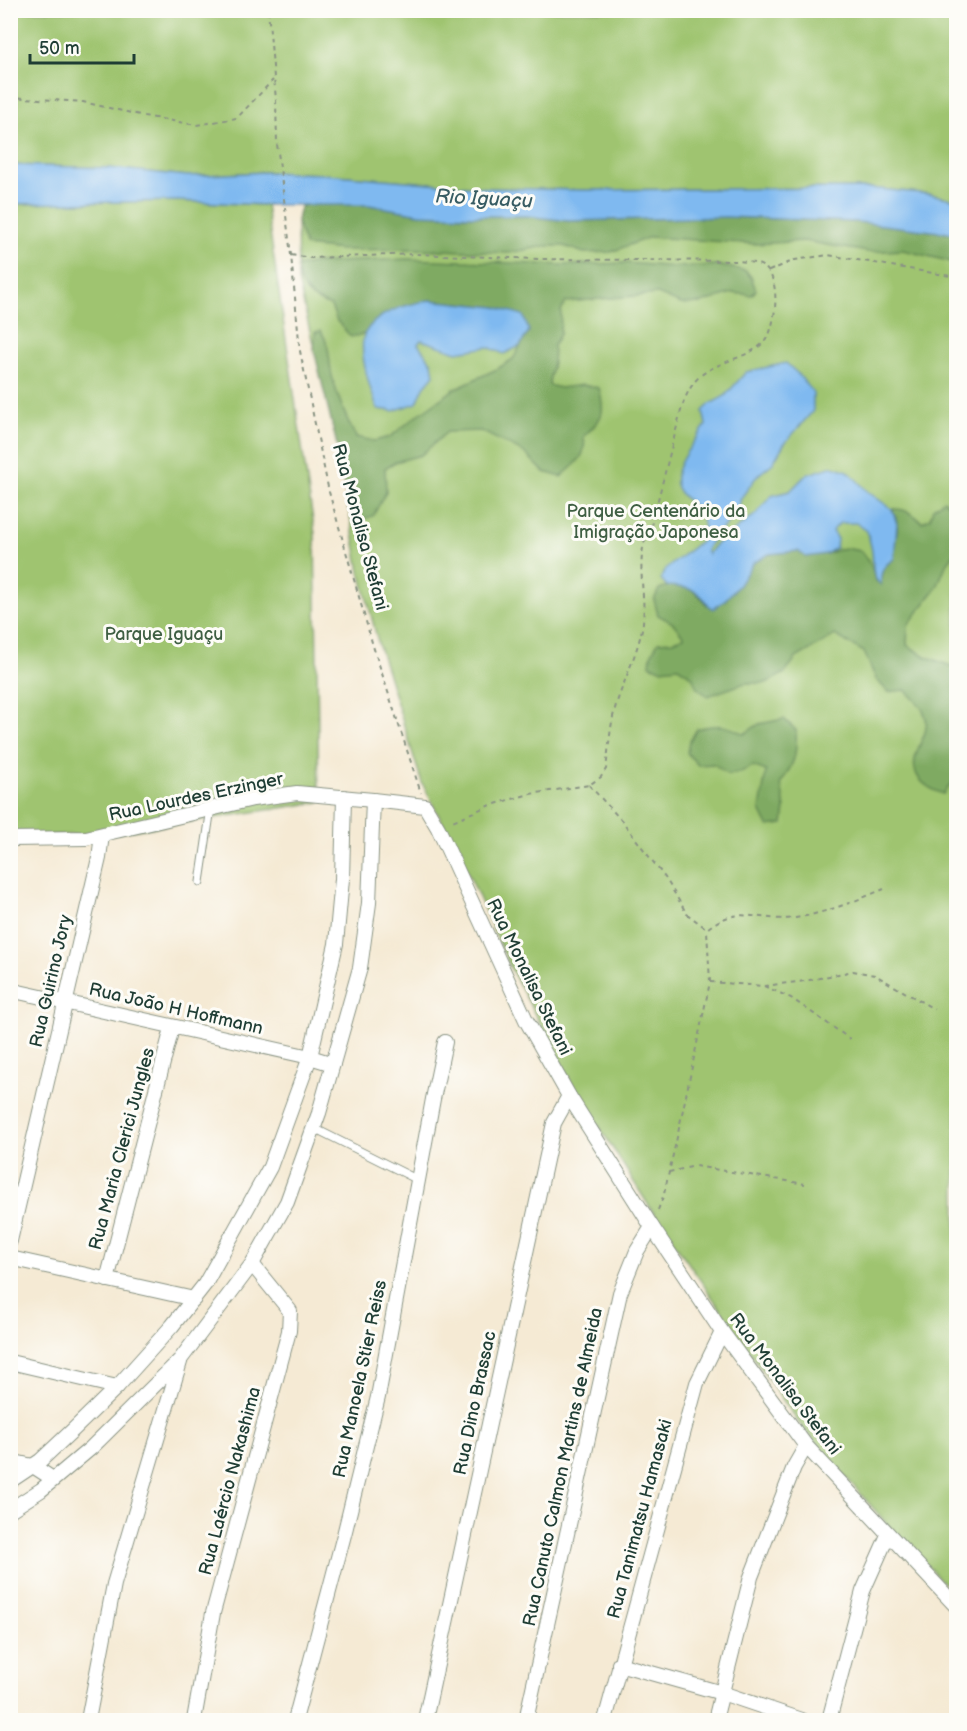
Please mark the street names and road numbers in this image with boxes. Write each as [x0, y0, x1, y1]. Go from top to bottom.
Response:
street label: Rua Monalisa Stefani [328, 441, 392, 613]
street label: Rua Lourdes Erzinger [107, 768, 286, 826]
street label: Rua Monalisa Stefani [482, 895, 576, 1059]
street label: Rua Guirino Jory [26, 912, 77, 1049]
street label: Rua João H Hoffmann [87, 979, 265, 1039]
street label: Rua Maria Clerici Jungles [85, 1045, 159, 1252]
street label: Rua Manoela Stier Reiss [329, 1278, 391, 1480]
street label: Rua Canuto Calmon Martins de Almeida [519, 1306, 607, 1628]
street label: Rua Monalisa Stefani [725, 1309, 845, 1459]
street label: Rua Dino Brassac [449, 1329, 501, 1477]
street label: Rua Laércio Nakashima [195, 1384, 265, 1578]
street label: Rua Tanimatsu Hamasaki [603, 1417, 677, 1621]

